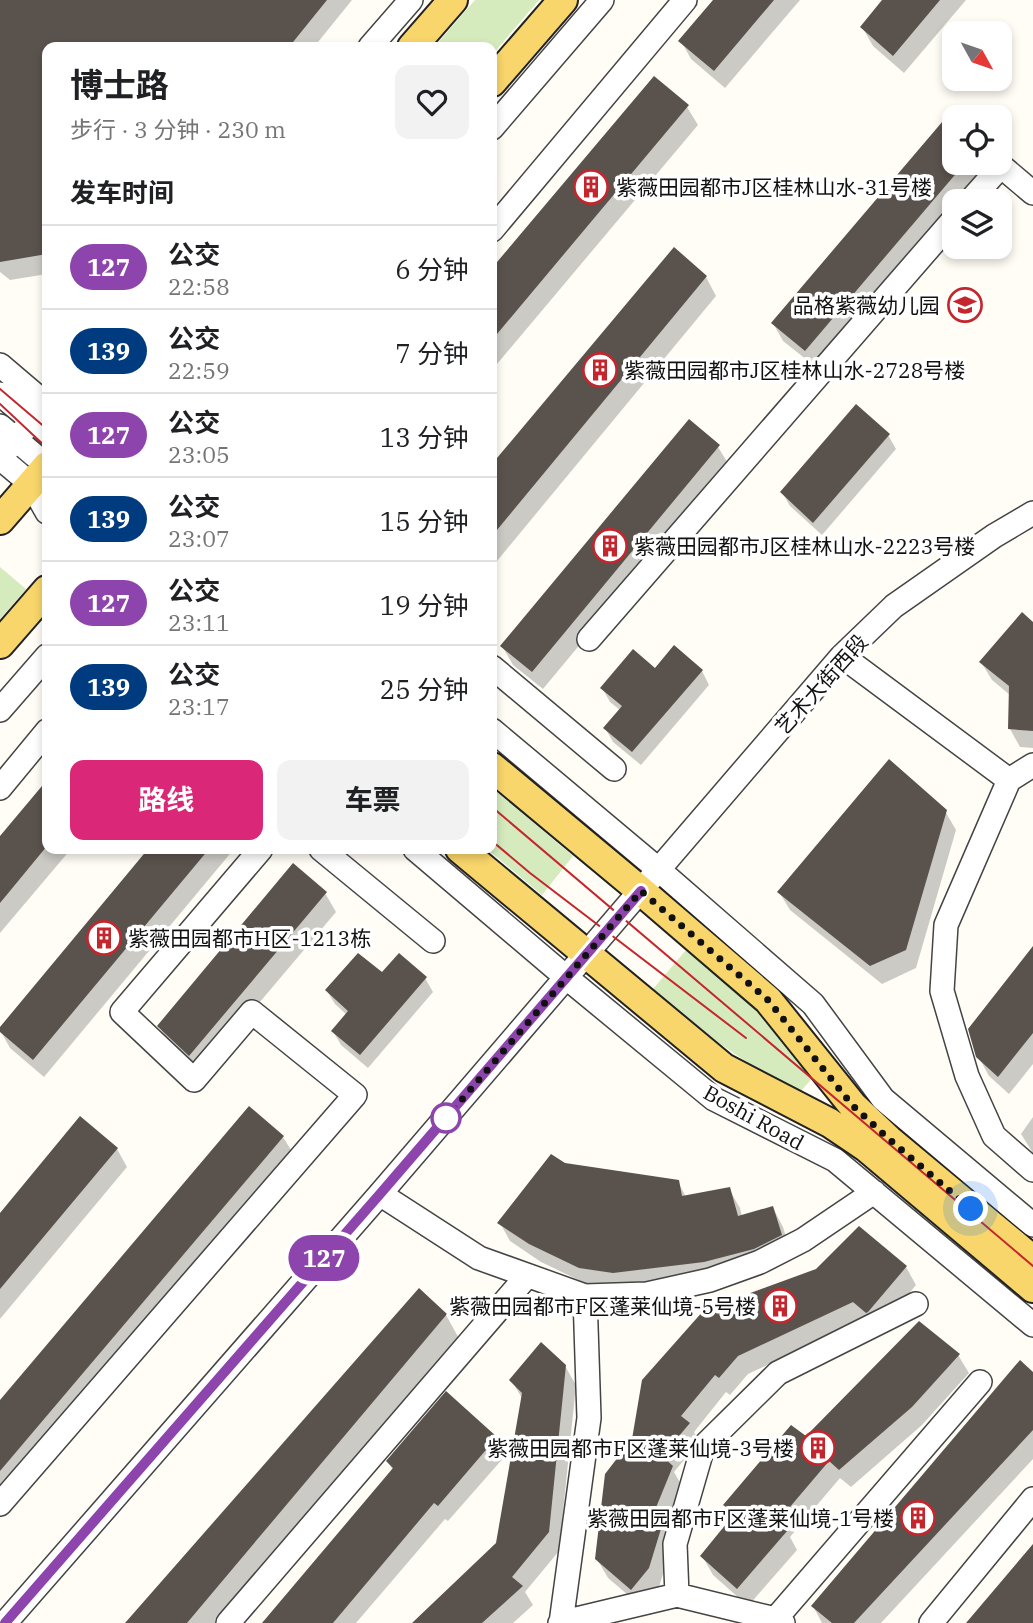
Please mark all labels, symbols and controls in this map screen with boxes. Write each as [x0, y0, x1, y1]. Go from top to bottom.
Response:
north arrow [942, 21, 1012, 91]
map controls [942, 21, 1012, 259]
text: 博士路 [70, 63, 169, 106]
button: heart [395, 65, 469, 139]
button: locate [942, 105, 1012, 175]
text: 步行 · 3 分钟 · 230 m [70, 114, 286, 144]
building icon: 紫薇田园都市J区桂林山水-31号楼 [572, 168, 610, 206]
place label: 紫薇田园都市J区桂林山水-31号楼 [616, 173, 932, 201]
text: 发车时间 [70, 175, 174, 209]
button: layers [942, 189, 1012, 259]
text: 公交 [168, 237, 220, 271]
text: 127 [87, 251, 130, 283]
text: 6 分钟 [395, 252, 469, 286]
text: 22:58 [168, 271, 230, 301]
school or university icon: 品格紫薇幼儿园 [946, 286, 984, 324]
place label: 品格紫薇幼儿园 [793, 291, 940, 319]
text: 公交 [168, 321, 220, 355]
text: 139 [87, 335, 130, 367]
text: 7 分钟 [395, 336, 469, 370]
building icon: 紫薇田园都市J区桂林山水-2728号楼 [581, 351, 619, 389]
text: 22:59 [168, 355, 230, 385]
place label: 紫薇田园都市J区桂林山水-2728号楼 [624, 356, 965, 384]
text: 公交 [168, 405, 220, 439]
text: 127 [87, 419, 130, 451]
text: 13 分钟 [380, 420, 469, 454]
text: 23:05 [168, 439, 230, 469]
text: 公交 [168, 489, 220, 523]
text: 139 [87, 503, 130, 535]
text: 15 分钟 [380, 504, 469, 538]
text: 23:07 [168, 523, 230, 553]
building icon: 紫薇田园都市J区桂林山水-2223号楼 [591, 527, 629, 565]
place label: 紫薇田园都市J区桂林山水-2223号楼 [634, 532, 975, 560]
text: 公交 [168, 573, 220, 607]
text: 127 [87, 587, 130, 619]
text: 19 分钟 [380, 588, 469, 622]
text: 23:11 [168, 607, 230, 637]
street label: 艺术大街西段 [768, 628, 874, 740]
text: 公交 [168, 657, 220, 691]
text: 139 [87, 671, 130, 703]
text: 25 分钟 [380, 672, 469, 706]
text: 23:17 [168, 691, 230, 721]
button: 路线 [70, 760, 263, 840]
button: 车票 [277, 760, 469, 840]
building icon: 紫薇田园都市H区-1213栋 [85, 919, 123, 957]
place label: 紫薇田园都市H区-1213栋 [128, 924, 371, 952]
street label: Boshi Road [699, 1078, 809, 1156]
unlabelled marker [431, 1103, 461, 1133]
your location [953, 1191, 988, 1226]
line badge: 127 [284, 1235, 364, 1281]
text: 127 [302, 1242, 346, 1274]
building icon: 紫薇田园都市F区蓬莱仙境-5号楼 [761, 1287, 799, 1325]
place label: 紫薇田园都市F区蓬莱仙境-5号楼 [449, 1292, 756, 1320]
building icon: 紫薇田园都市F区蓬莱仙境-3号楼 [799, 1429, 837, 1467]
place label: 紫薇田园都市F区蓬莱仙境-3号楼 [487, 1434, 794, 1462]
building icon: 紫薇田园都市F区蓬莱仙境-1号楼 [899, 1499, 937, 1537]
place label: 紫薇田园都市F区蓬莱仙境-1号楼 [587, 1504, 894, 1532]

